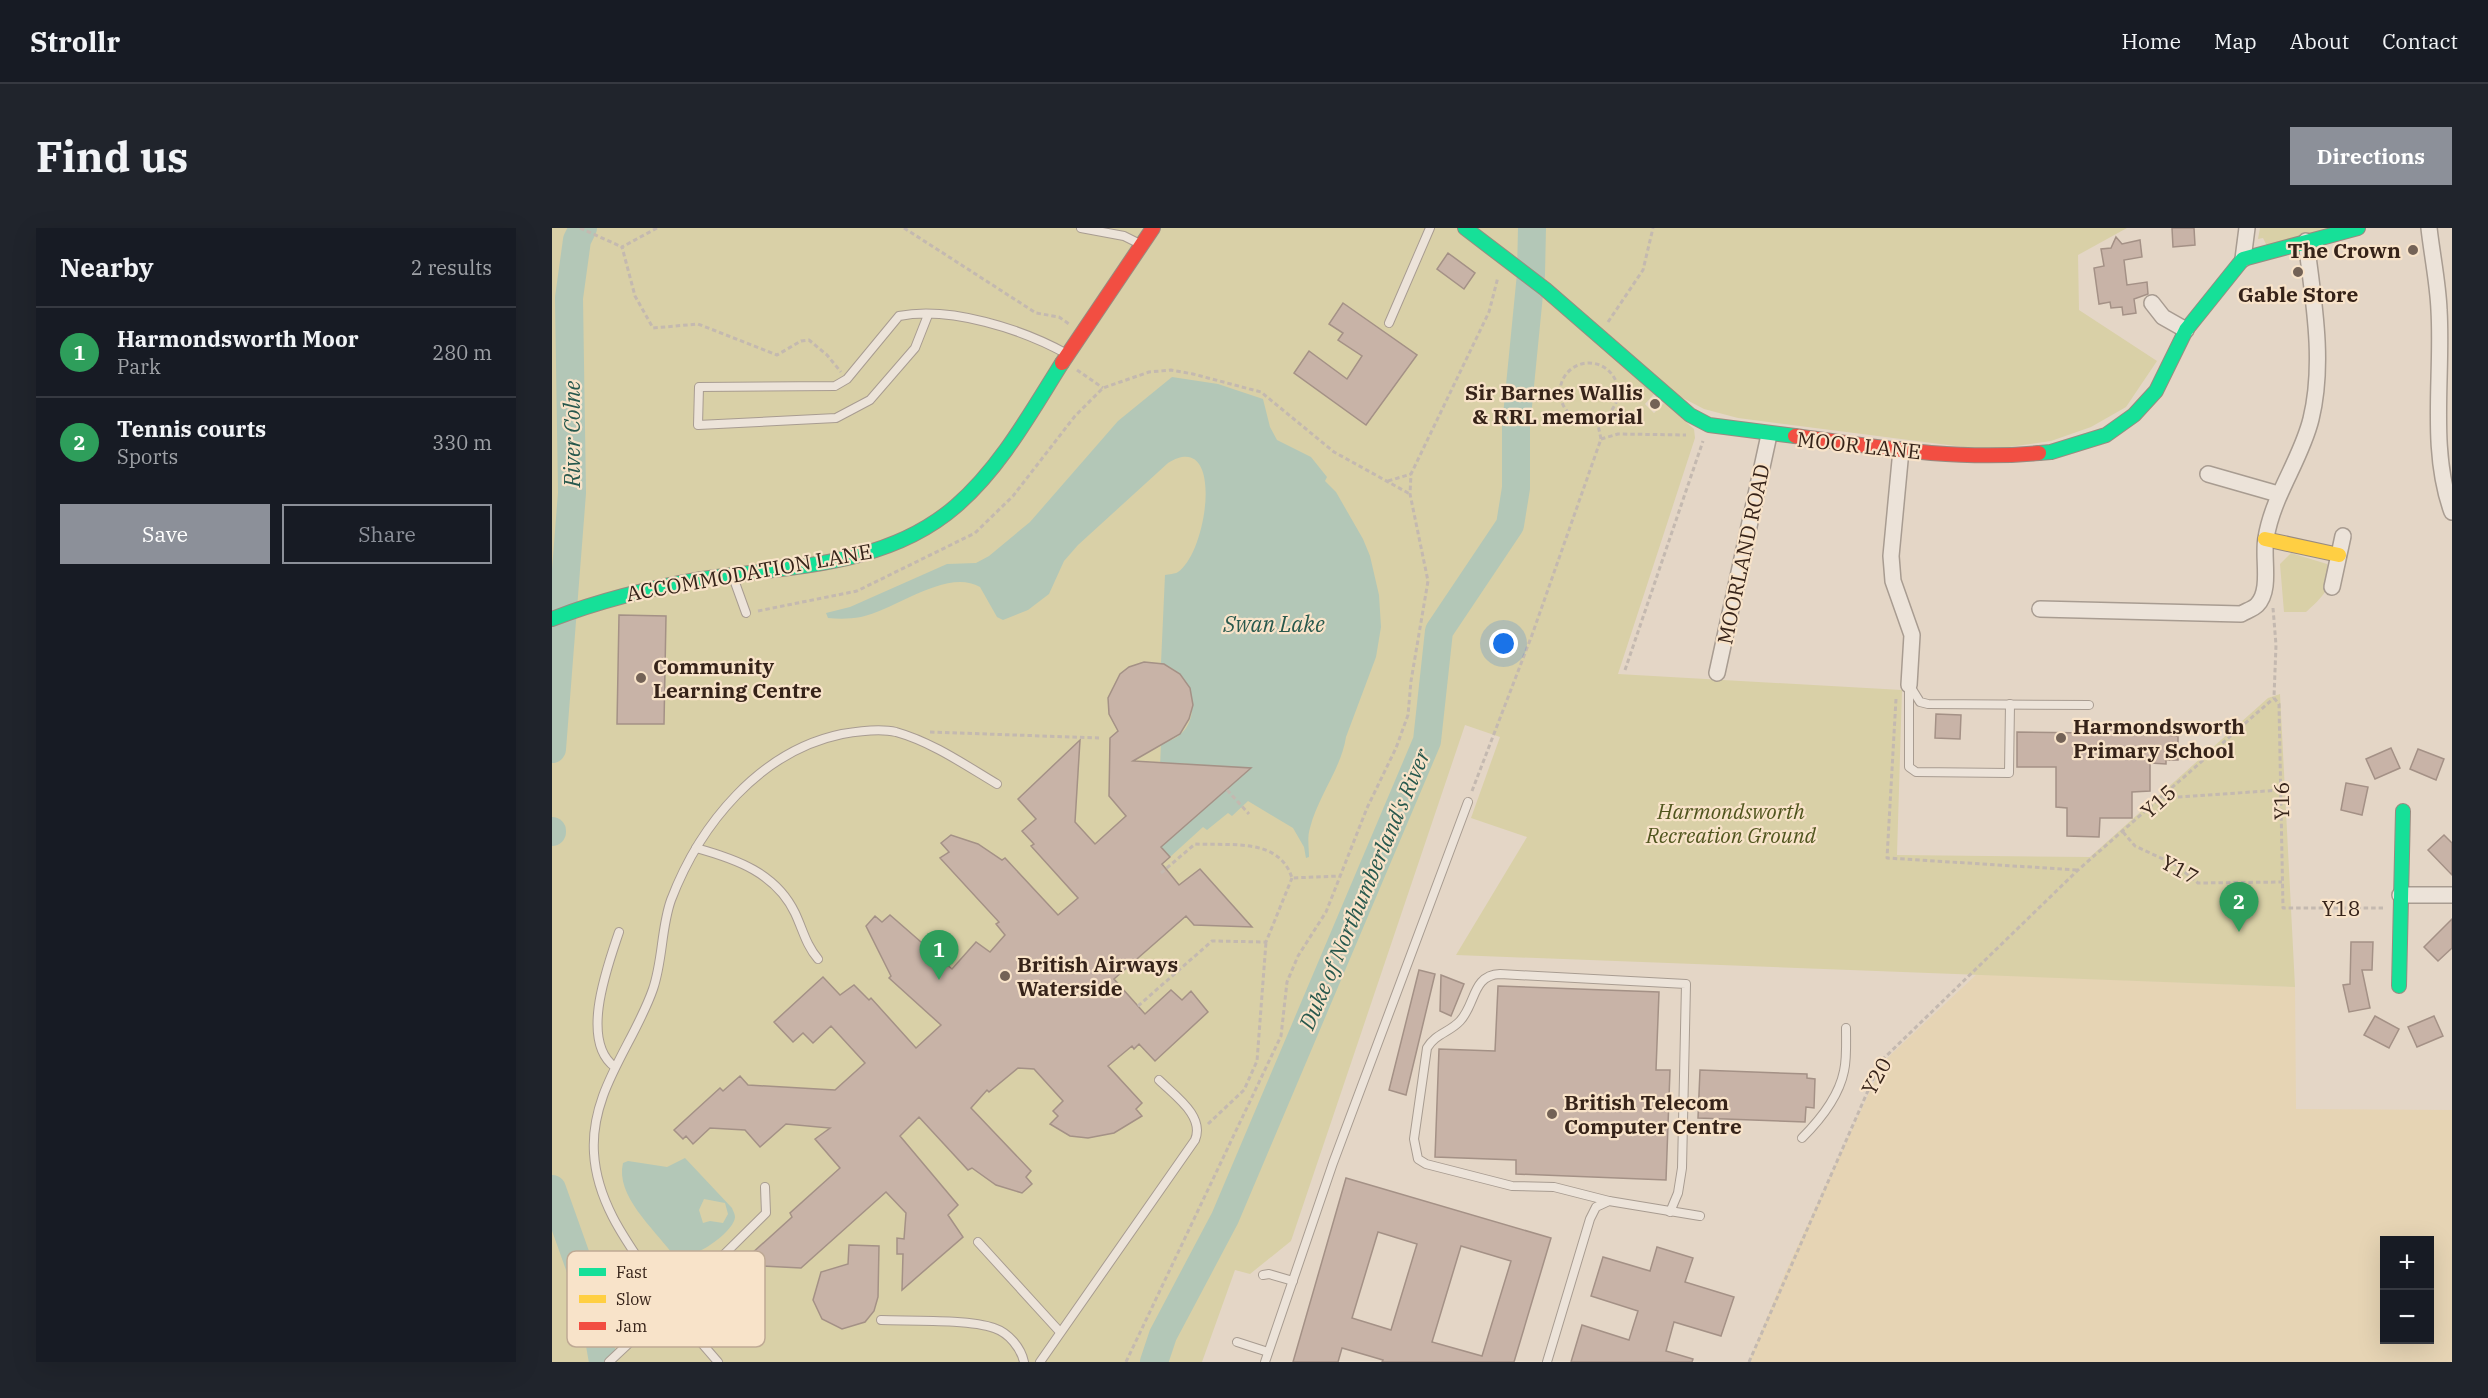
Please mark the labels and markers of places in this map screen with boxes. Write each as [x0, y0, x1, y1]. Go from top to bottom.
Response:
place label: The Crown [2288, 236, 2401, 264]
marker: The Crown [2406, 243, 2420, 257]
marker: Gable Store [2291, 265, 2305, 279]
place label: Gable Store [2238, 280, 2358, 308]
place label: Sir Barnes Wallis & RRL memorial [1465, 378, 1643, 430]
marker: Sir Barnes Wallis & RRL memorial [1648, 397, 1662, 411]
place label: Community Learning Centre [653, 652, 822, 704]
marker: Community Learning Centre [634, 671, 648, 685]
place label: Harmondsworth Primary School [2073, 712, 2245, 764]
marker: Harmondsworth Primary School [2054, 731, 2068, 745]
pin: 2 [2220, 882, 2258, 932]
pin: 1 [920, 930, 958, 980]
place label: British Airways Waterside [1017, 950, 1178, 1002]
marker: British Airways Waterside [998, 969, 1012, 983]
place label: British Telecom Computer Centre [1564, 1088, 1742, 1140]
marker: British Telecom Computer Centre [1545, 1107, 1559, 1121]

